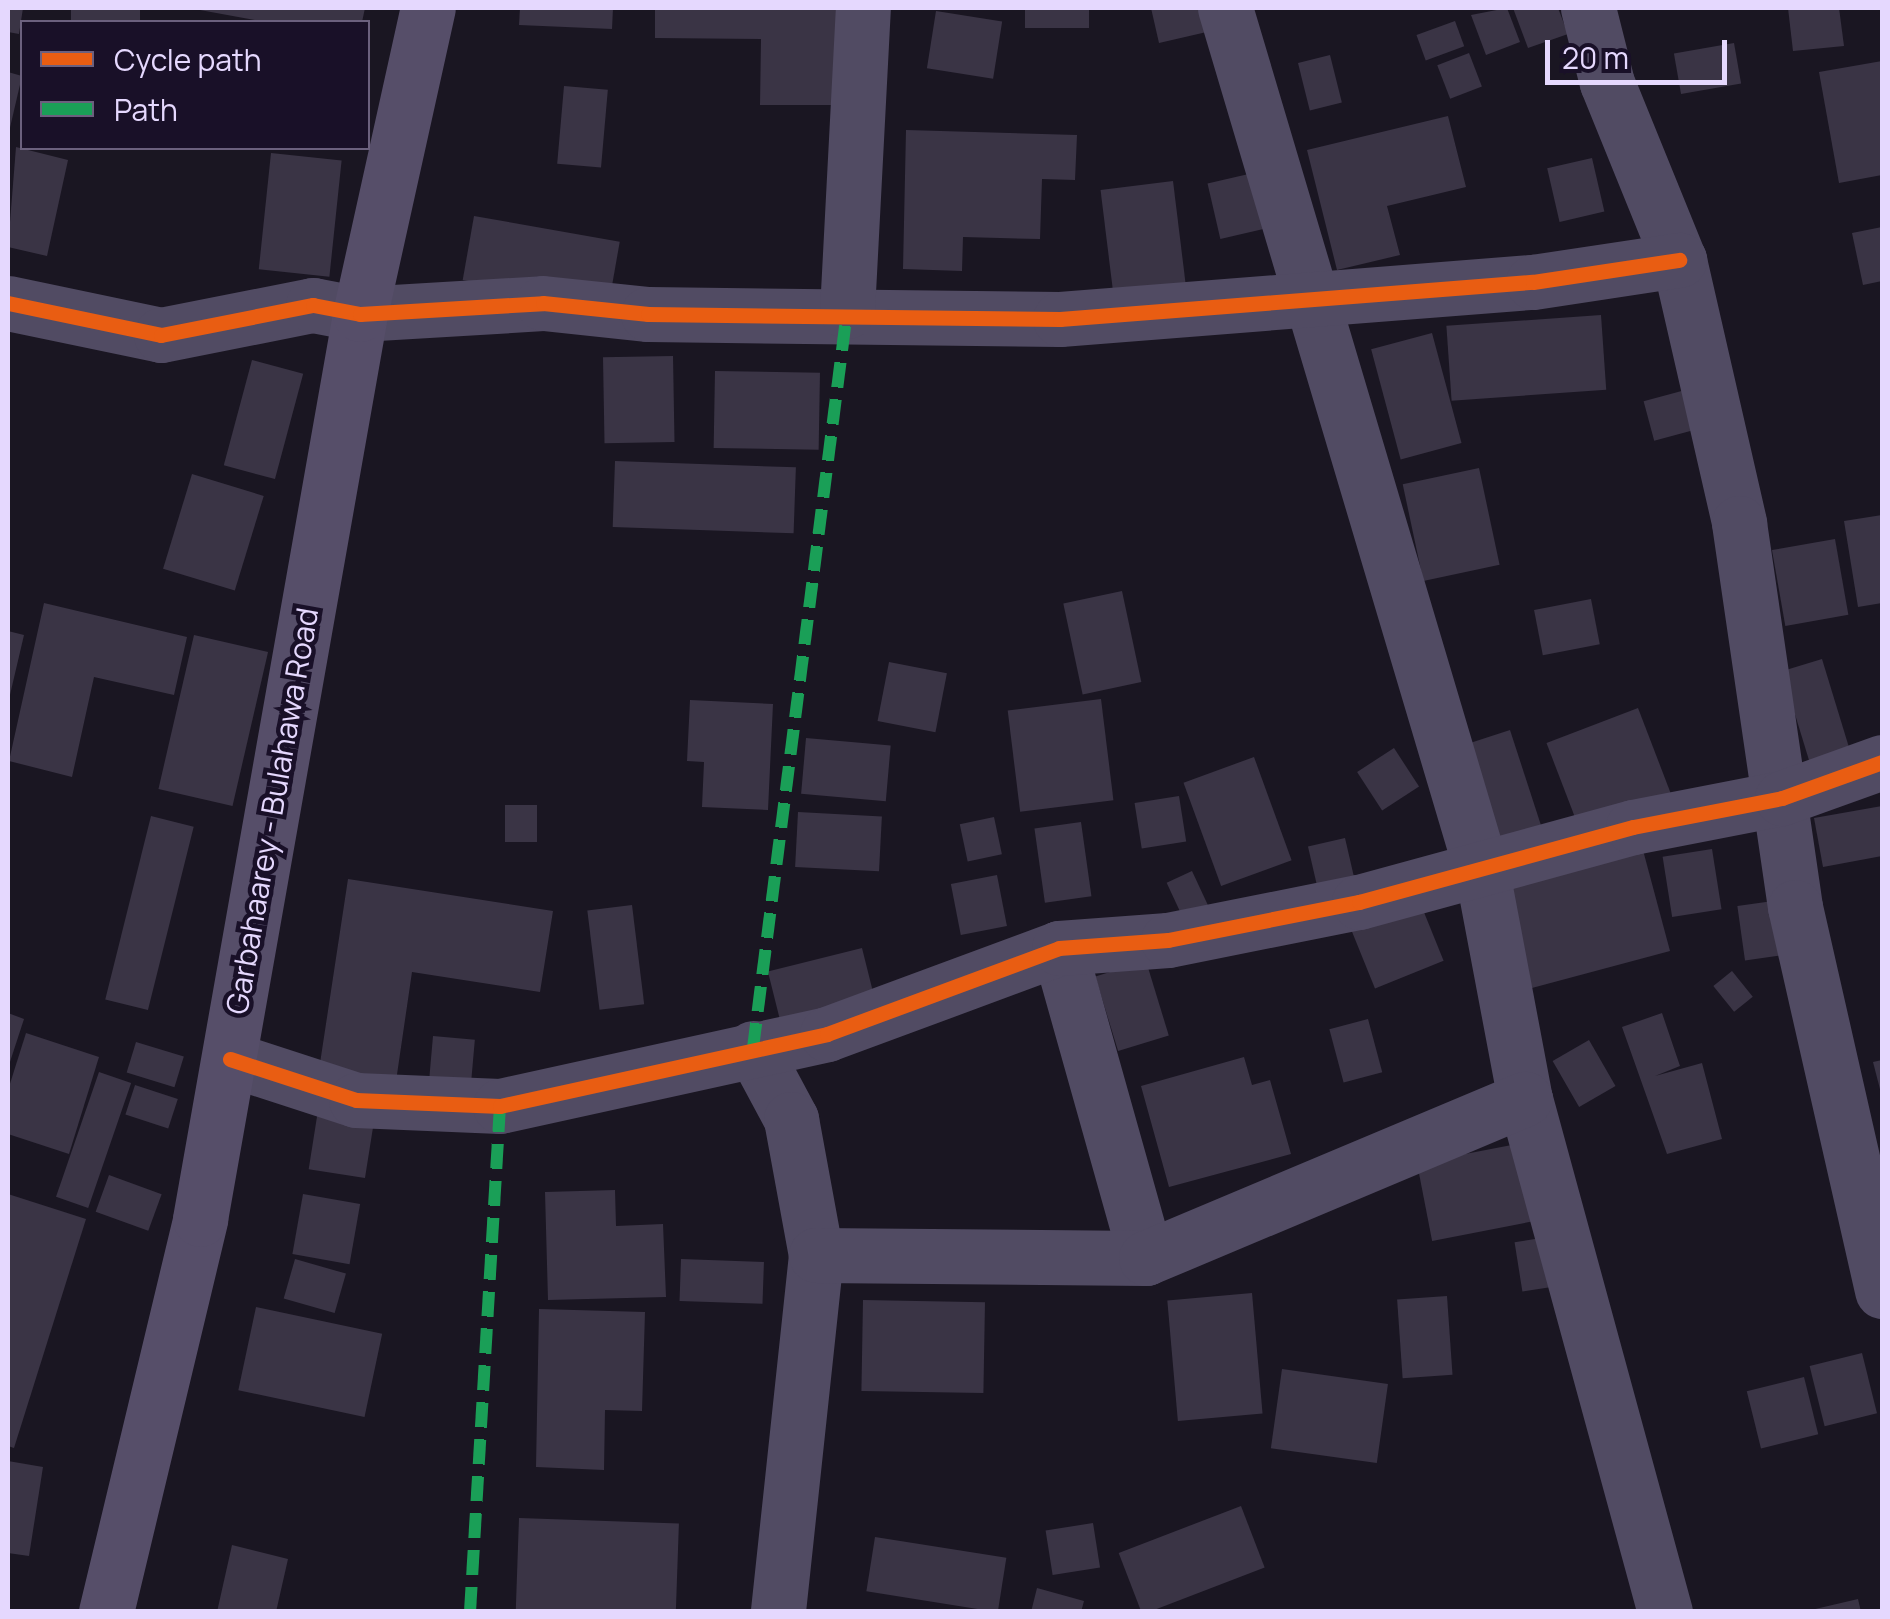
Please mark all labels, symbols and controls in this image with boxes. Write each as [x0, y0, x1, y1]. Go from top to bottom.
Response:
legend [20, 20, 370, 150]
scale bar [1550, 20, 1732, 82]
text: 20 m [1562, 37, 1629, 78]
text: Cycle path [114, 39, 262, 80]
text: Path [114, 89, 178, 130]
street label: Garbahaarey - Bulahawa Road [218, 605, 326, 1017]

